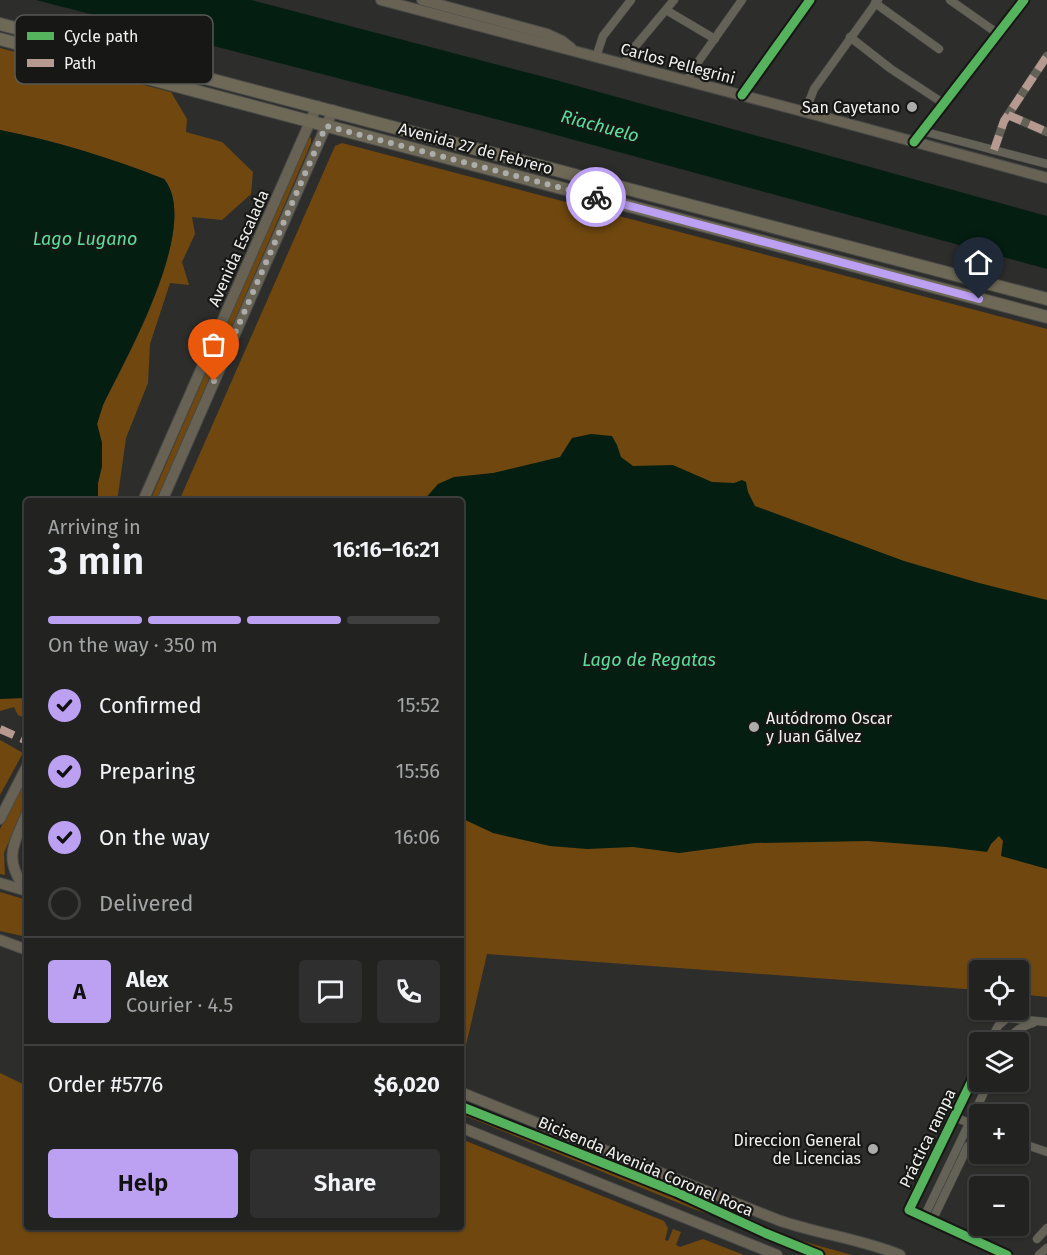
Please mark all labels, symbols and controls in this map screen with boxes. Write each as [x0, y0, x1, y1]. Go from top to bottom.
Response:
legend [15, 15, 213, 84]
text: Cycle path [64, 27, 138, 46]
street label: Carlos Pellegrini [619, 39, 737, 88]
text: Path [64, 54, 96, 73]
place label: San Cayetano [802, 98, 900, 117]
marker: San Cayetano [905, 100, 919, 114]
water label: Riachuelo [558, 105, 642, 147]
street label: Avenida 27 de Febrero [397, 119, 555, 178]
courier [566, 167, 626, 227]
icon: bike [580, 181, 613, 214]
street label: Avenida Escalada [204, 187, 273, 309]
water label: Lago Lugano [33, 228, 137, 250]
pin [953, 237, 1004, 299]
icon: home [962, 246, 995, 279]
pin [188, 319, 239, 381]
icon: bag [197, 328, 230, 361]
text: Arriving in [48, 515, 141, 539]
text: 16:16–16:21 [333, 536, 440, 563]
text: 3 min [48, 538, 144, 584]
text: On the way · 350 m [48, 633, 218, 657]
water label: Lago de Regatas [582, 649, 716, 671]
icon: check [48, 689, 81, 722]
text: Confirmed [99, 692, 202, 719]
text: 15:52 [397, 693, 440, 717]
place label: Autódromo Oscar y Juan Gálvez [766, 709, 893, 746]
marker: Autódromo Oscar y Juan Gálvez [747, 720, 761, 734]
icon: check [48, 755, 81, 788]
text: Preparing [99, 758, 195, 785]
text: 15:56 [396, 759, 440, 783]
icon: check [48, 821, 81, 854]
text: On the way [99, 824, 210, 851]
text: 16:06 [394, 825, 440, 849]
text: Delivered [99, 890, 194, 917]
button: chat [299, 960, 362, 1023]
button: phone [377, 960, 440, 1023]
map controls [969, 960, 1029, 1236]
button: locate [969, 960, 1029, 1020]
text: Alex [126, 966, 169, 993]
text: A [73, 978, 86, 1005]
text: Courier · 4.5 [126, 993, 233, 1017]
button: layers [969, 1032, 1029, 1092]
text: Order #5776 [48, 1071, 163, 1098]
text: $6,020 [374, 1071, 440, 1098]
street label: Práctica rampa [895, 1086, 960, 1191]
button: + [969, 1104, 1029, 1164]
street label: Bicisenda Avenida Coronel Roca [535, 1112, 756, 1220]
place label: Direccion General de Licencias [734, 1131, 861, 1168]
marker: Direccion General de Licencias [866, 1142, 880, 1156]
button: Help [48, 1149, 238, 1218]
button: Share [250, 1149, 440, 1218]
button: − [969, 1176, 1029, 1236]

